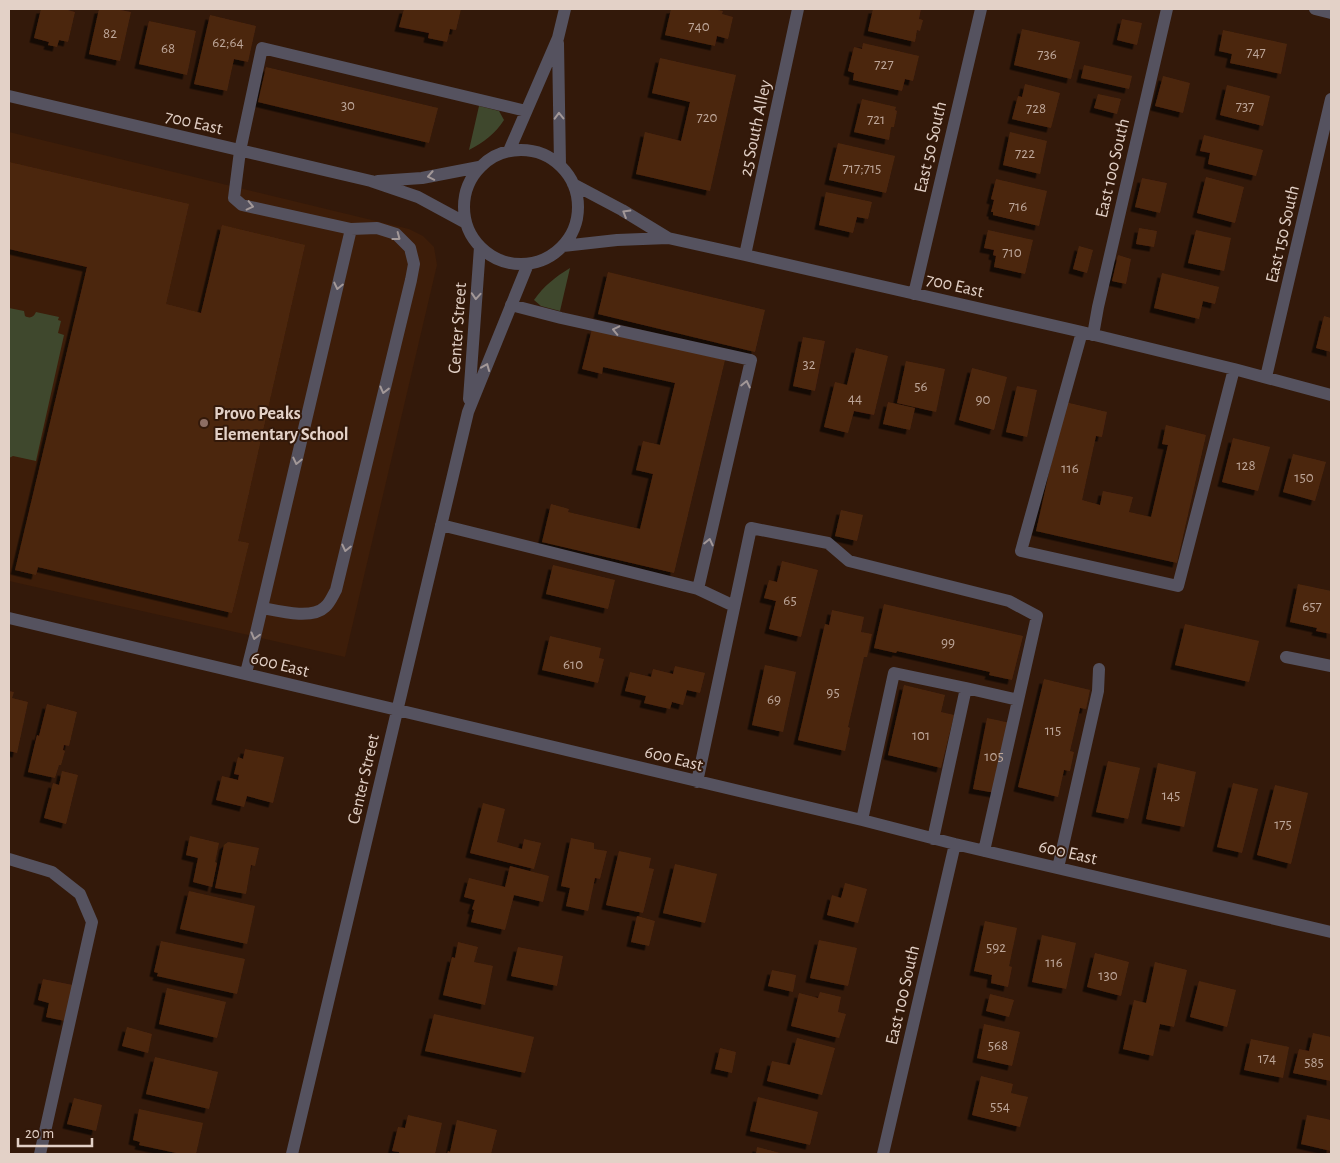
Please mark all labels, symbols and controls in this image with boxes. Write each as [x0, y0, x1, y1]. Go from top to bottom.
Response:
house number: 740 [688, 19, 710, 34]
house number: 82 [103, 26, 117, 41]
house number: 62;64 [212, 35, 244, 50]
house number: 68 [161, 41, 175, 56]
house number: 747 [1246, 45, 1266, 60]
house number: 736 [1037, 47, 1057, 62]
house number: 727 [874, 57, 894, 72]
street label: 25 South Alley [737, 78, 775, 178]
house number: 30 [341, 98, 355, 113]
house number: 737 [1236, 99, 1254, 114]
street label: East 50 South [912, 100, 950, 195]
house number: 728 [1026, 101, 1046, 116]
street label: 700 East [163, 108, 225, 138]
house number: 720 [696, 110, 718, 125]
one-way arrow [554, 112, 564, 120]
house number: 721 [867, 112, 885, 127]
street label: East 100 South [1093, 117, 1133, 220]
house number: 722 [1015, 146, 1035, 161]
house number: 717;715 [843, 161, 881, 176]
one-way arrow [427, 171, 436, 181]
street label: East 150 South [1263, 184, 1303, 285]
house number: 716 [1009, 199, 1027, 214]
one-way arrow [245, 200, 254, 211]
one-way arrow [623, 209, 632, 219]
one-way arrow [391, 231, 401, 240]
house number: 710 [1002, 245, 1022, 260]
street label: 700 East [924, 271, 986, 301]
one-way arrow [333, 282, 344, 291]
street label: Center Street [446, 282, 470, 374]
one-way arrow [471, 292, 482, 300]
one-way arrow [611, 325, 620, 336]
house number: 32 [802, 357, 816, 372]
one-way arrow [481, 363, 491, 371]
one-way arrow [740, 379, 750, 388]
house number: 56 [914, 379, 928, 394]
one-way arrow [379, 385, 390, 394]
house number: 44 [848, 391, 862, 406]
house number: 90 [976, 392, 991, 407]
place label: Provo Peaks Elementary School [214, 405, 349, 444]
marker: Provo Peaks Elementary School [198, 417, 210, 429]
one-way arrow [292, 457, 303, 466]
house number: 128 [1236, 458, 1256, 473]
house number: 116 [1061, 461, 1079, 476]
house number: 150 [1294, 470, 1314, 485]
one-way arrow [703, 538, 714, 546]
one-way arrow [341, 543, 352, 552]
house number: 65 [783, 593, 797, 608]
house number: 657 [1302, 599, 1322, 614]
one-way arrow [250, 632, 261, 641]
house number: 99 [941, 635, 955, 650]
street label: 600 East [249, 649, 311, 681]
house number: 610 [563, 657, 583, 672]
house number: 95 [826, 685, 840, 700]
house number: 69 [767, 692, 781, 707]
house number: 115 [1045, 723, 1061, 738]
house number: 101 [912, 728, 930, 743]
street label: Center Street [345, 732, 383, 826]
street label: 600 East [643, 743, 705, 775]
house number: 105 [984, 749, 1004, 764]
house number: 145 [1162, 788, 1180, 803]
house number: 175 [1274, 817, 1292, 832]
street label: 600 East [1037, 838, 1099, 868]
house number: 592 [986, 940, 1006, 955]
street label: East 100 South [883, 944, 923, 1047]
house number: 116 [1045, 955, 1063, 970]
house number: 130 [1098, 968, 1118, 983]
house number: 568 [988, 1038, 1008, 1053]
house number: 174 [1258, 1051, 1276, 1066]
house number: 585 [1304, 1055, 1324, 1070]
house number: 554 [990, 1099, 1010, 1114]
scale bar [18, 1116, 91, 1148]
text: 20 m [25, 1126, 54, 1141]

